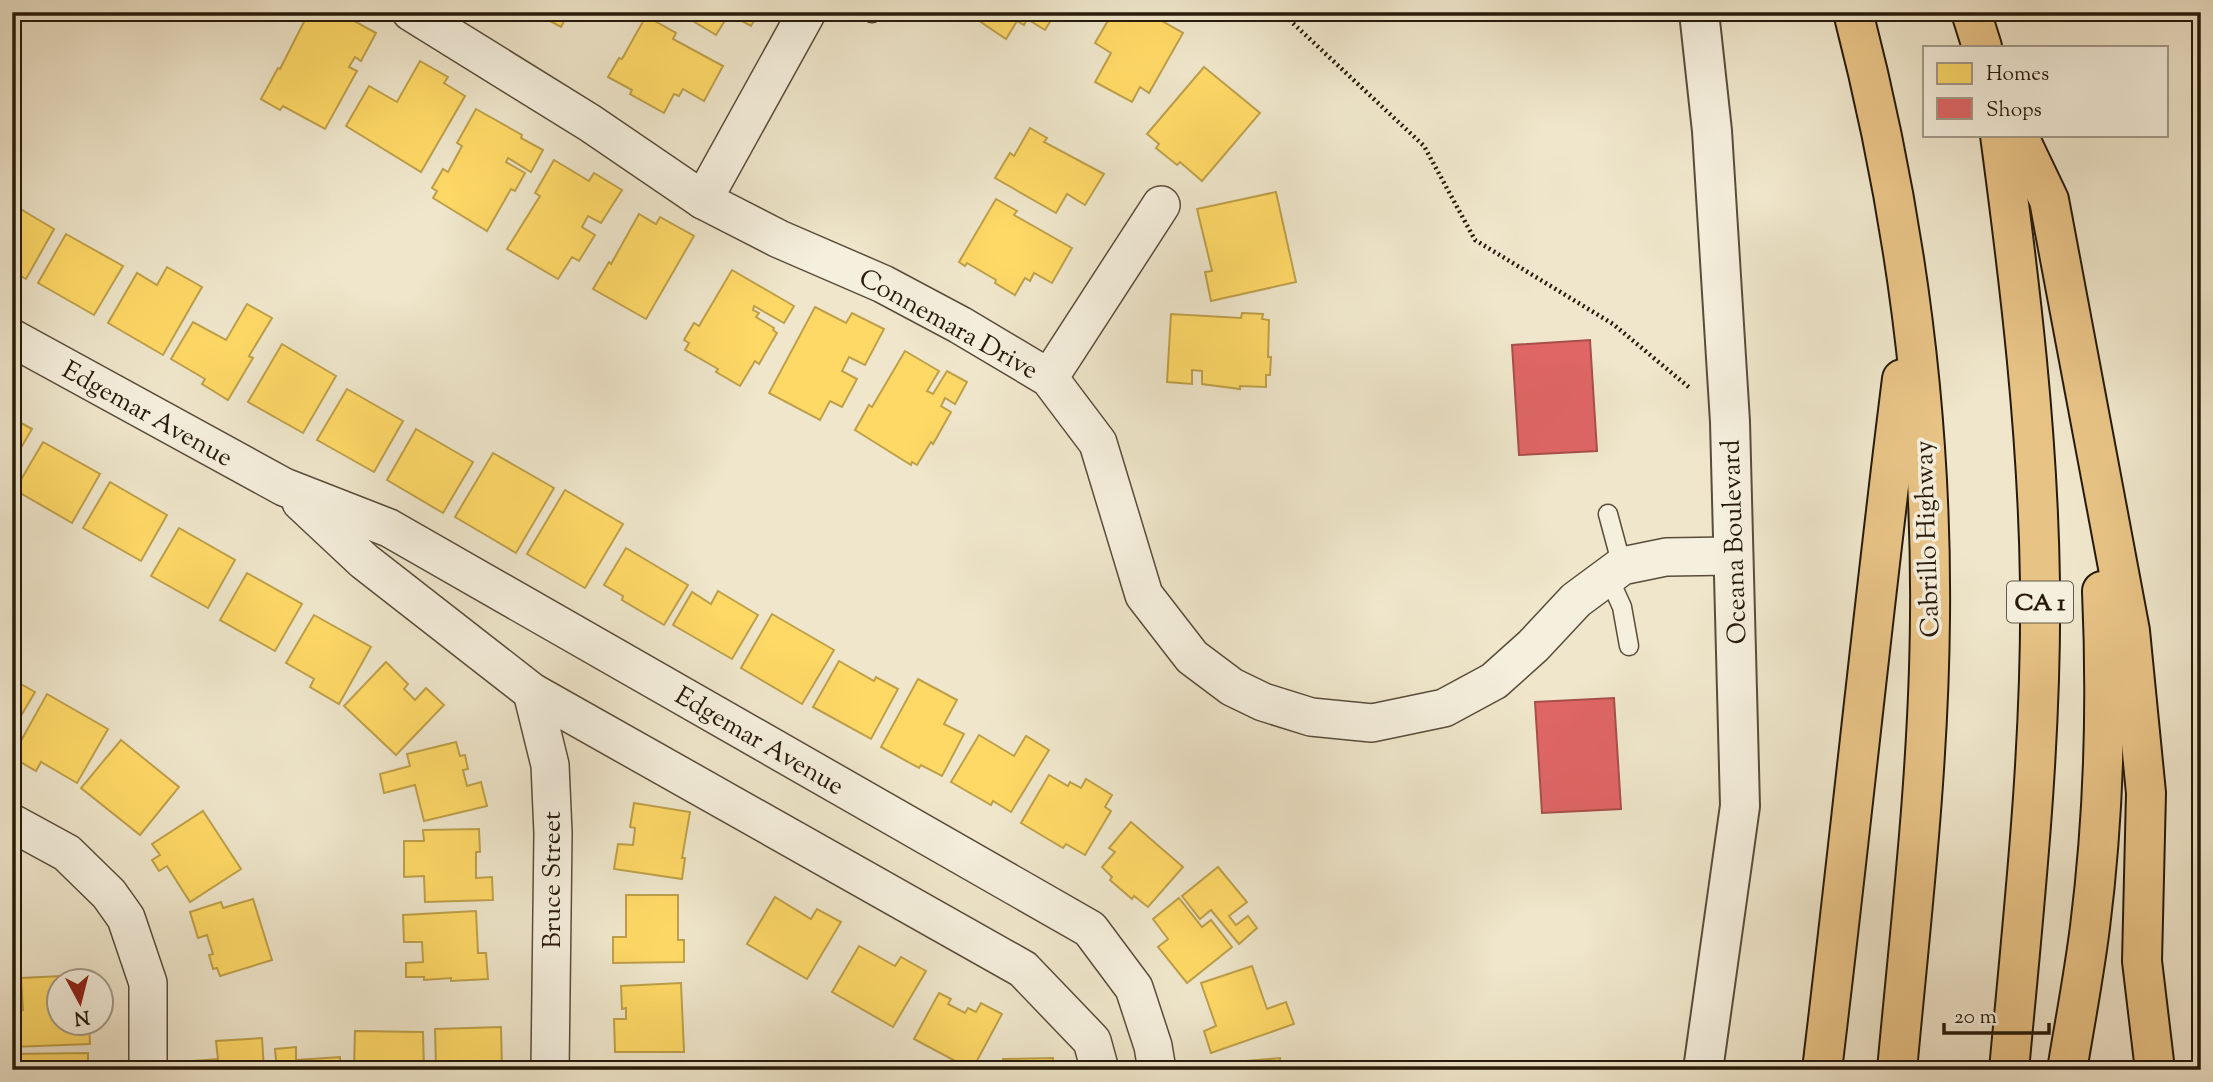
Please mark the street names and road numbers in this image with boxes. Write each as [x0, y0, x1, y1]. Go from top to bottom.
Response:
street label: Connemara Drive [851, 261, 1044, 390]
street label: Edgemar Avenue [55, 353, 239, 477]
street label: Oceana Boulevard [1713, 439, 1758, 645]
street label: Cabrillo Highway [1907, 440, 1950, 638]
road number: CA 1 [2007, 582, 2073, 622]
street label: Edgemar Avenue [667, 679, 850, 806]
street label: Bruce Street [535, 811, 572, 949]

